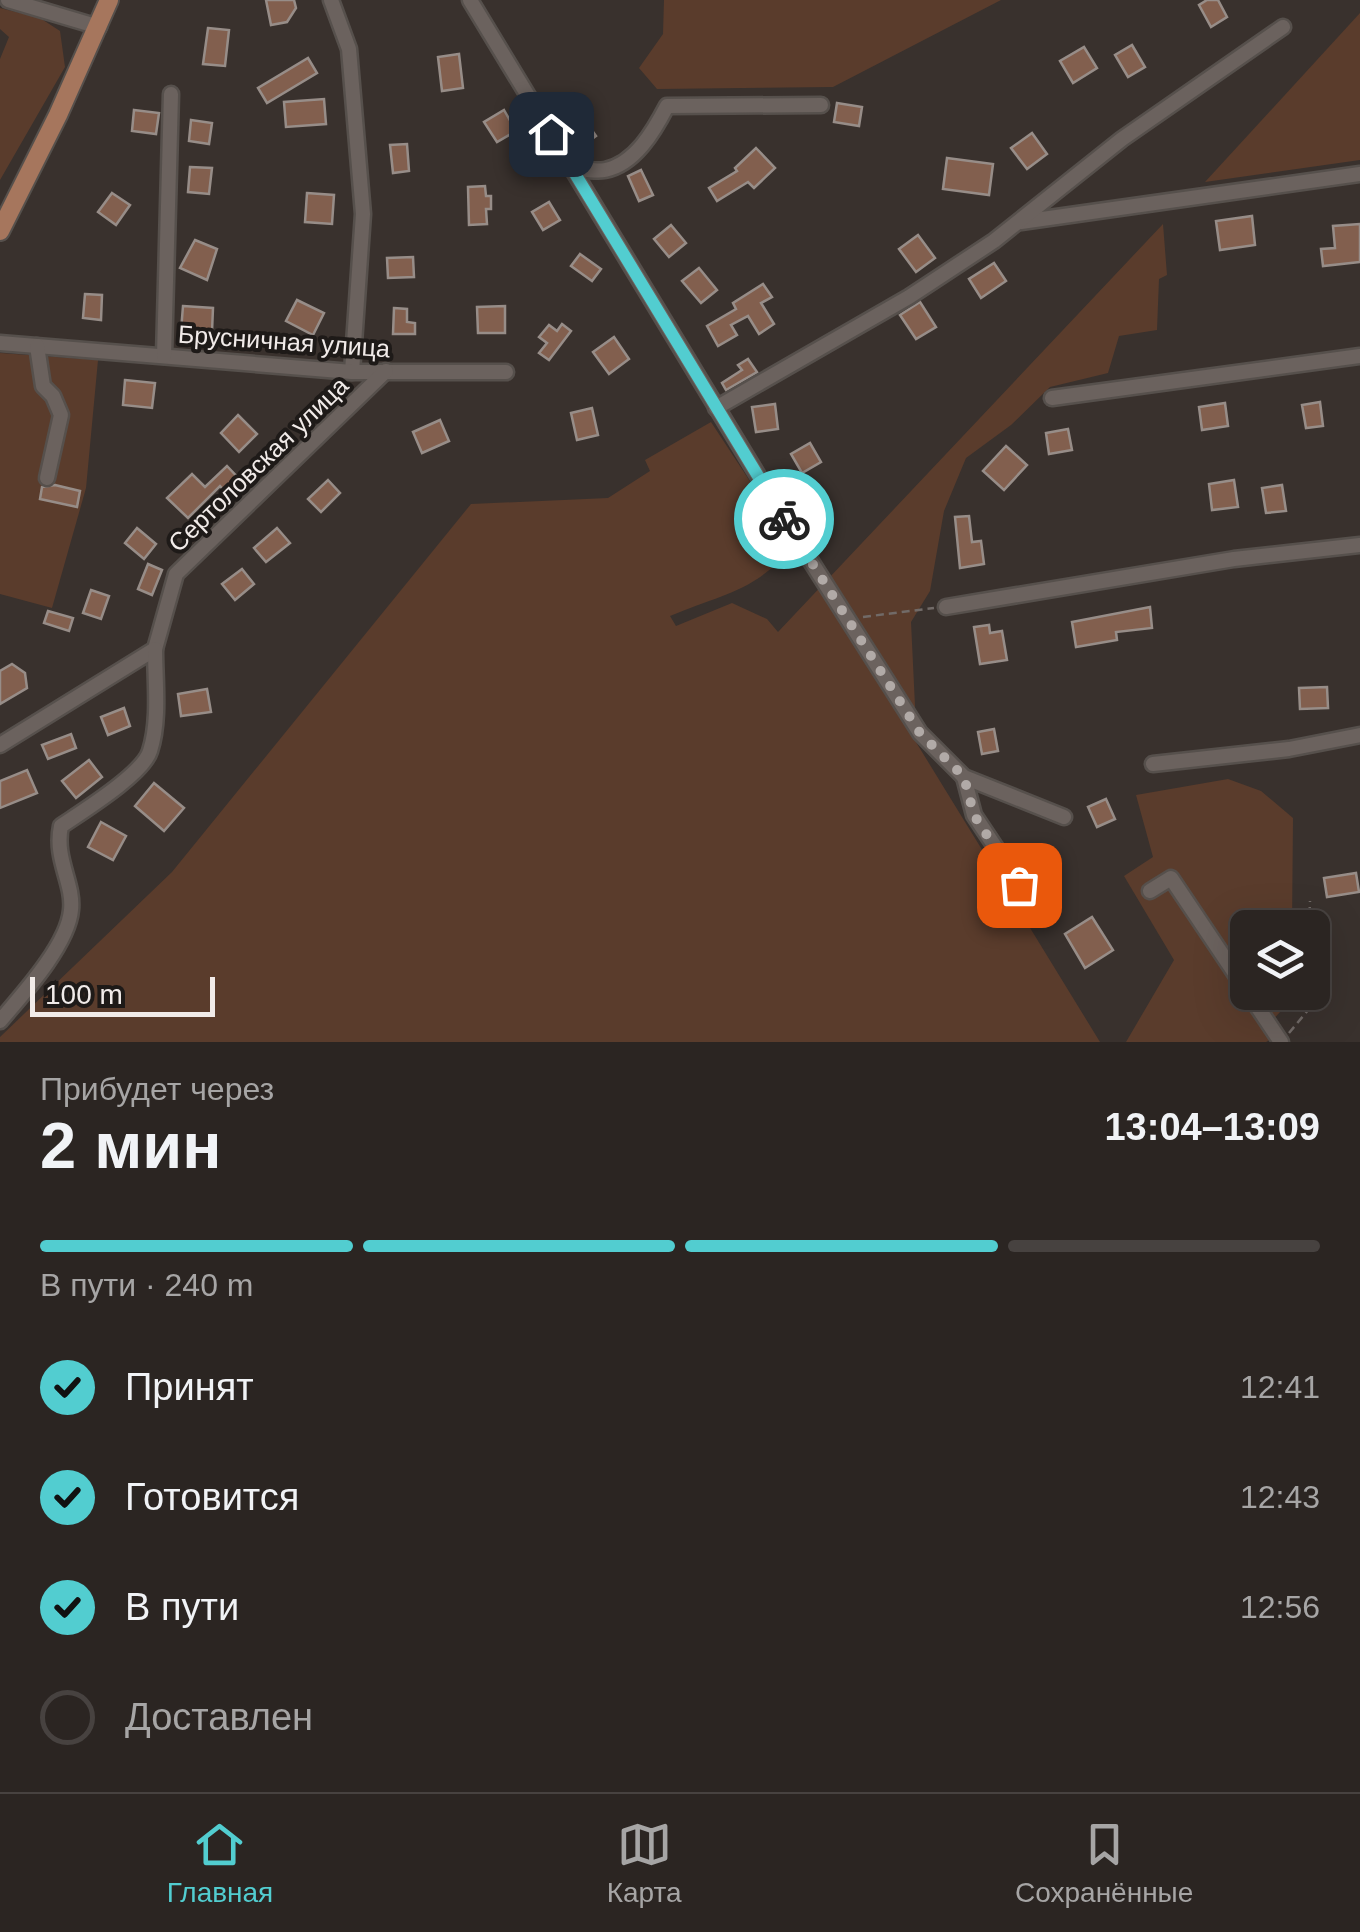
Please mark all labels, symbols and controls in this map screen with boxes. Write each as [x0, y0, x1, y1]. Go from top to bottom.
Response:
pin [509, 92, 594, 177]
icon: home [524, 107, 579, 162]
street label: Брусничная улица [177, 320, 391, 362]
street label: Сертоловская улица [162, 371, 354, 557]
courier [734, 469, 834, 569]
icon: bike [757, 492, 812, 547]
pin [977, 843, 1062, 928]
icon: bag [992, 858, 1047, 913]
map controls [1230, 910, 1330, 1010]
button: layers [1230, 910, 1330, 1010]
scale bar [30, 972, 215, 1016]
text: 100 m [45, 979, 123, 1010]
text: Прибудет через [40, 1071, 274, 1107]
text: 13:04–13:09 [1104, 1106, 1320, 1148]
text: 2 мин [40, 1109, 222, 1182]
text: В пути · 240 m [40, 1267, 253, 1303]
icon: check [40, 1360, 95, 1415]
text: Принят [125, 1366, 254, 1408]
text: 12:41 [1240, 1369, 1320, 1405]
icon: check [40, 1470, 95, 1525]
text: Готовится [125, 1476, 299, 1518]
text: 12:43 [1240, 1479, 1320, 1515]
icon: check [40, 1580, 95, 1635]
text: В пути [125, 1586, 239, 1628]
text: 12:56 [1240, 1589, 1320, 1625]
text: Доставлен [125, 1696, 313, 1738]
tab: Главная [167, 1817, 273, 1909]
tab: Карта [607, 1817, 682, 1909]
tab: Сохранённые [1015, 1817, 1193, 1909]

